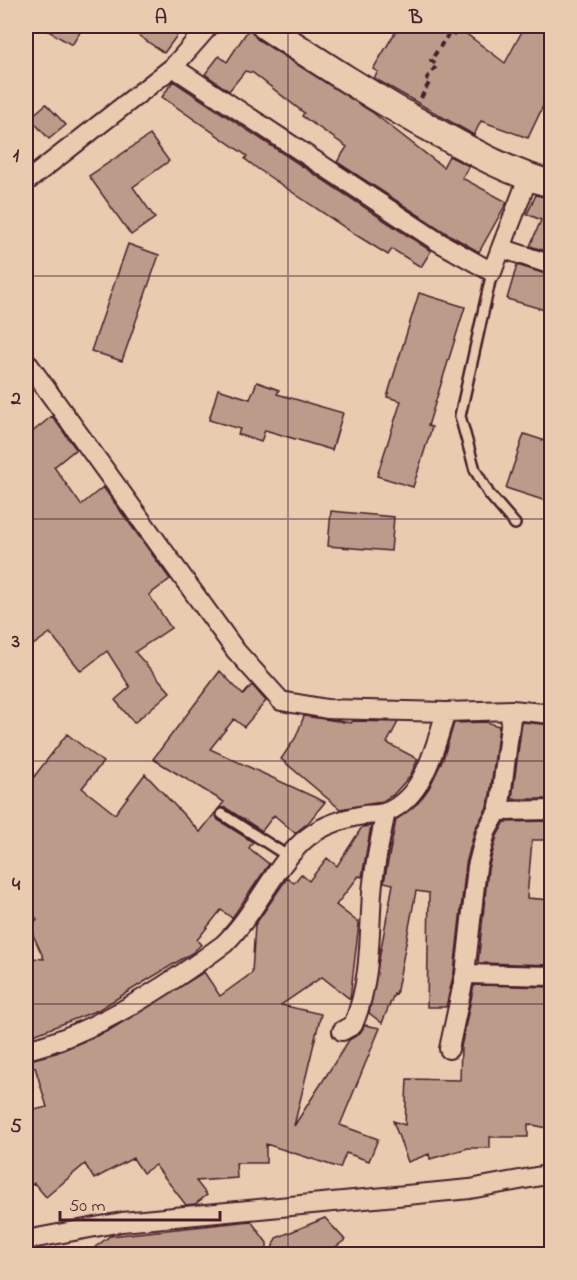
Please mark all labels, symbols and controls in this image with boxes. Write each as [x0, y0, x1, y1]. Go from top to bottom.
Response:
text: A [155, 4, 167, 33]
text: B [408, 4, 423, 33]
text: 1 [13, 142, 20, 171]
text: 2 [10, 385, 21, 414]
text: 3 [11, 628, 20, 657]
text: 4 [12, 871, 21, 900]
text: 5 [10, 1113, 22, 1142]
scale bar [60, 1184, 220, 1222]
text: 50 m [69, 1194, 106, 1220]

